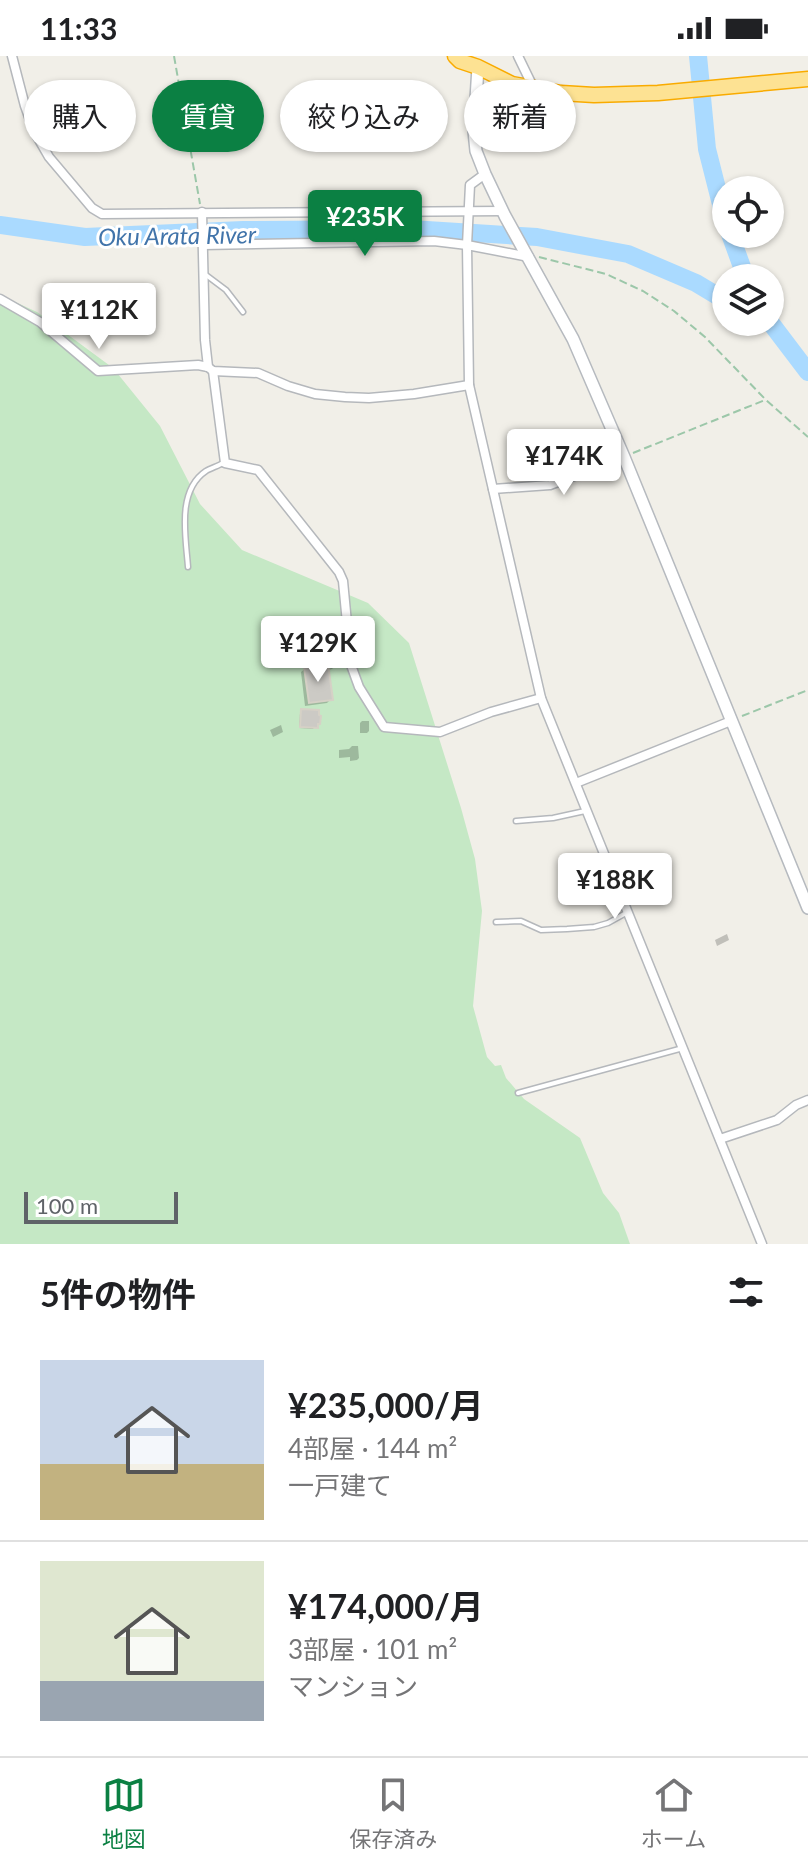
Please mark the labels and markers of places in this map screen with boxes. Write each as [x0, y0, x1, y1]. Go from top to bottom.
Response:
pin: ¥235K [309, 190, 421, 258]
pin: ¥112K [43, 283, 155, 351]
pin: ¥174K [508, 429, 620, 497]
pin: ¥129K [262, 616, 374, 684]
pin: ¥188K [559, 853, 671, 921]

